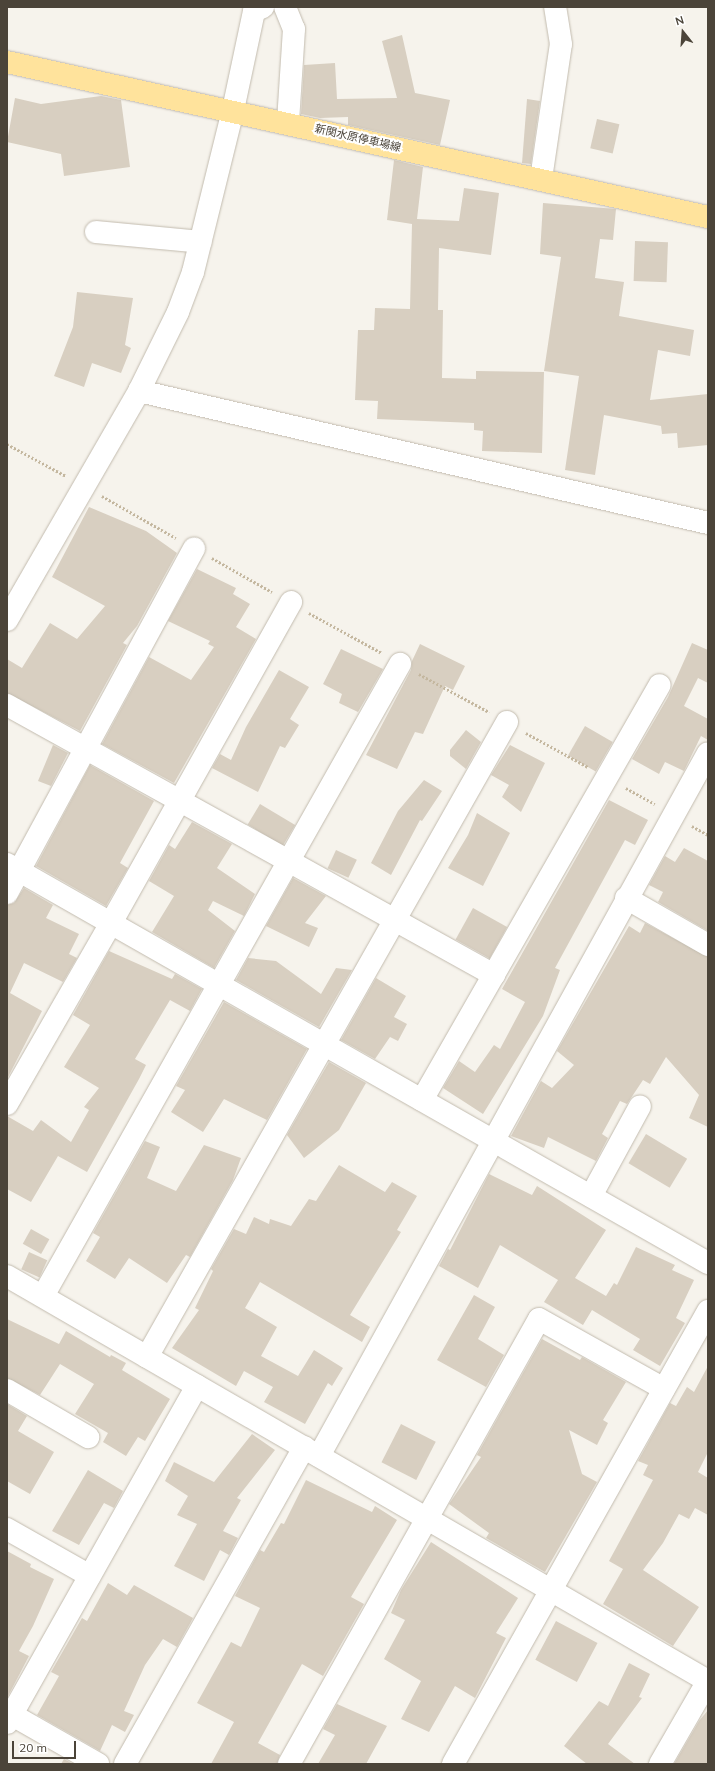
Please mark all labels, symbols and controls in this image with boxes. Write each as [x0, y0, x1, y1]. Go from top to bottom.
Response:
north arrow [663, 12, 703, 52]
text: N [673, 13, 686, 28]
street label: 新関水原停車場線 [314, 122, 402, 154]
scale bar [14, 1733, 78, 1759]
text: 20 m [19, 1740, 47, 1755]

